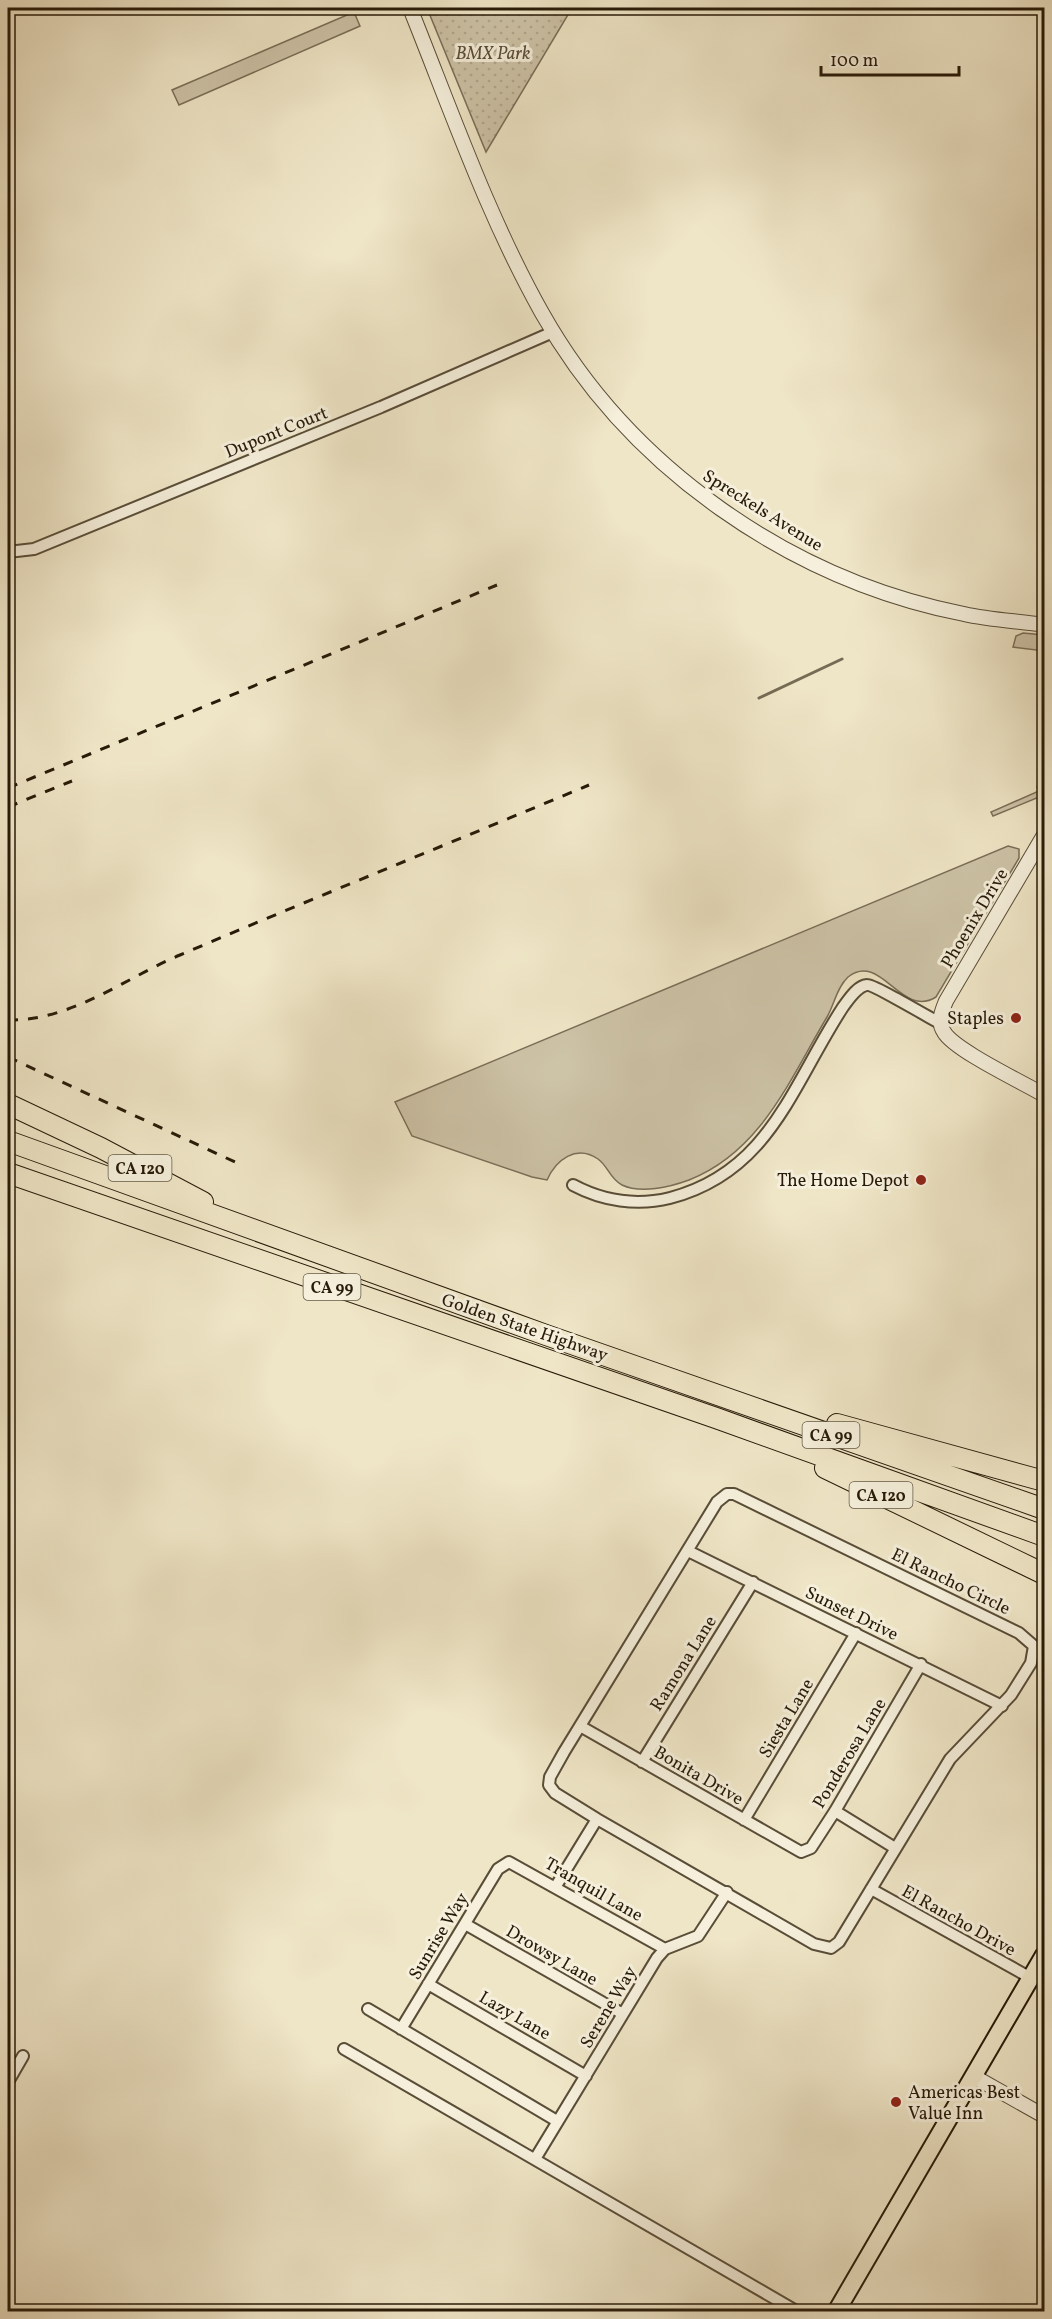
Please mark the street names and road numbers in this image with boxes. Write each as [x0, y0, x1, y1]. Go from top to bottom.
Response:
street label: Dupont Court [221, 401, 332, 465]
street label: Spreckels Avenue [697, 464, 827, 558]
street label: Phoenix Drive [936, 864, 1015, 973]
road number: CA 120 [108, 1155, 172, 1181]
road number: CA 99 [304, 1274, 360, 1300]
street label: Golden State Highway [438, 1288, 611, 1369]
road number: CA 99 [802, 1422, 860, 1448]
road number: CA 120 [850, 1482, 912, 1508]
street label: El Rancho Circle [887, 1543, 1014, 1622]
street label: Sunset Drive [800, 1581, 902, 1648]
street label: Ramona Lane [645, 1611, 724, 1716]
street label: Siesta Lane [754, 1674, 821, 1763]
street label: Ponderosa Lane [807, 1694, 893, 1814]
street label: Bonita Drive [649, 1741, 748, 1812]
street label: Tranquil Lane [539, 1852, 647, 1929]
street label: El Rancho Drive [897, 1880, 1020, 1963]
street label: Sunrise Way [403, 1888, 475, 1985]
street label: Drowsy Lane [501, 1920, 602, 1993]
street label: Serene Way [575, 1962, 644, 2054]
street label: Lazy Lane [474, 1986, 555, 2047]

